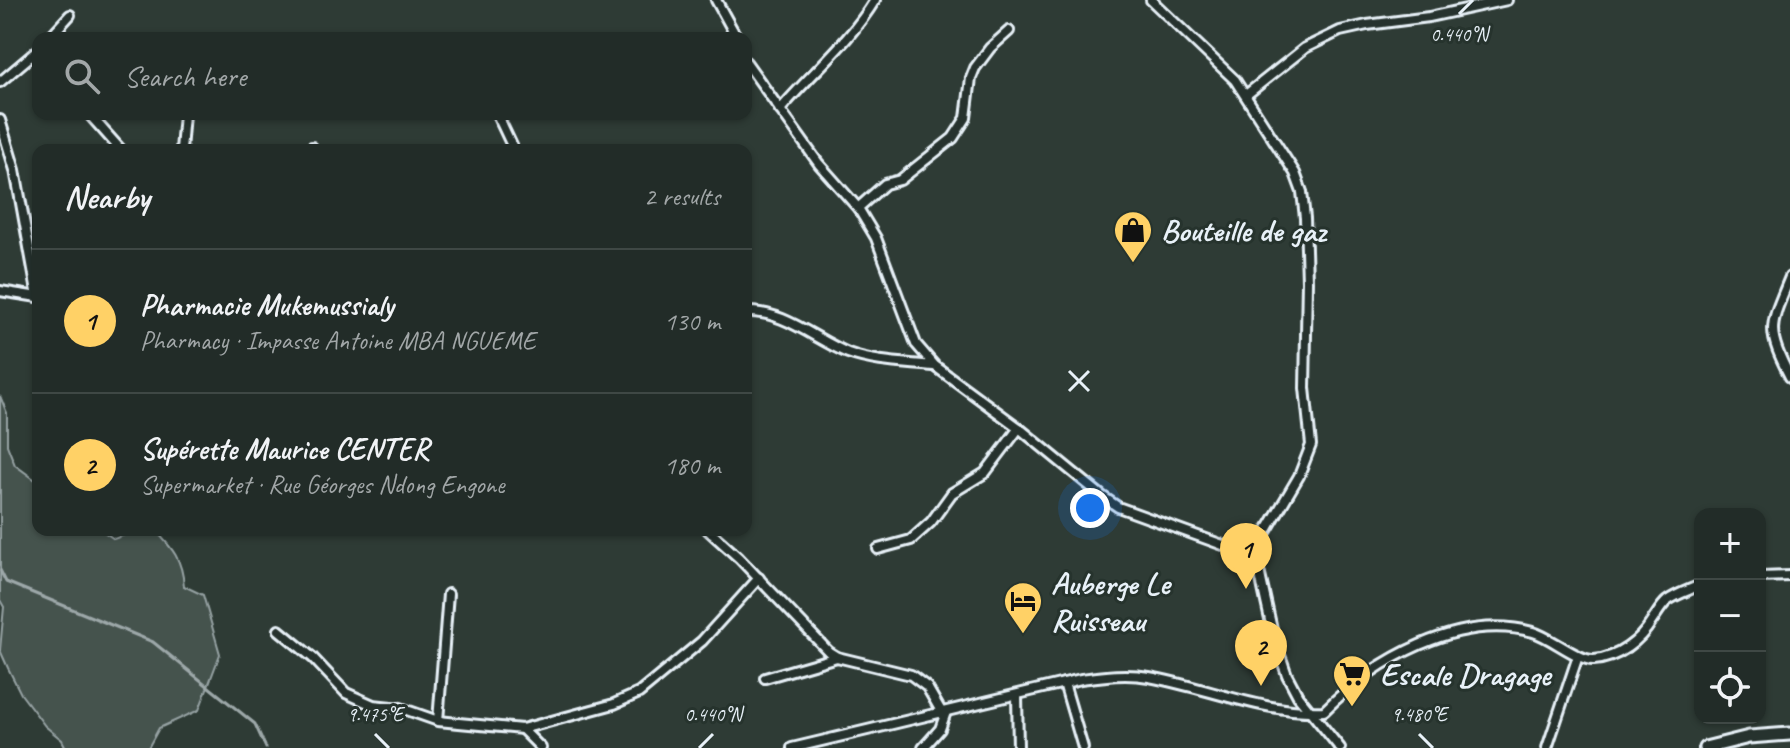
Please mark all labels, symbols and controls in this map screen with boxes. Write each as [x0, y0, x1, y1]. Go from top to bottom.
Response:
text: 0.440°N [1430, 22, 1491, 47]
search box [32, 32, 752, 120]
icon: search [60, 54, 104, 98]
text: Search here [124, 57, 246, 95]
text: Nearby [64, 175, 150, 218]
text: 2 results [644, 180, 720, 213]
shop icon: Bouteille de gaz [1112, 209, 1154, 264]
place label: Bouteille de gaz [1161, 210, 1329, 251]
text: Pharmacie Mukemussialy [140, 286, 394, 324]
text: 1 [84, 305, 96, 338]
text: 130 m [664, 305, 720, 338]
text: Pharmacy · Impasse Antoine MBA NGUEME [140, 324, 536, 357]
text: Supérette Maurice CENTER [140, 430, 428, 468]
text: 2 [84, 449, 96, 482]
text: 180 m [664, 449, 720, 482]
text: Supermarket · Rue Géorges Ndong Engone [140, 468, 504, 501]
your location [1070, 488, 1110, 528]
map controls [1694, 508, 1766, 724]
button: + [1694, 508, 1766, 580]
pin: 1 [1220, 523, 1272, 589]
place label: Auberge Le Ruisseau [1051, 563, 1173, 641]
hotel icon: Auberge Le Ruisseau [1002, 580, 1044, 635]
button: − [1694, 580, 1766, 652]
pin: 2 [1235, 620, 1287, 686]
button: locate [1694, 652, 1766, 724]
supermarket icon: Escale Dragage [1331, 653, 1373, 708]
place label: Escale Dragage [1380, 654, 1553, 695]
text: 9.475°E [347, 702, 406, 727]
text: 0.440°N [684, 702, 745, 727]
text: 9.480°E [1391, 702, 1450, 727]

